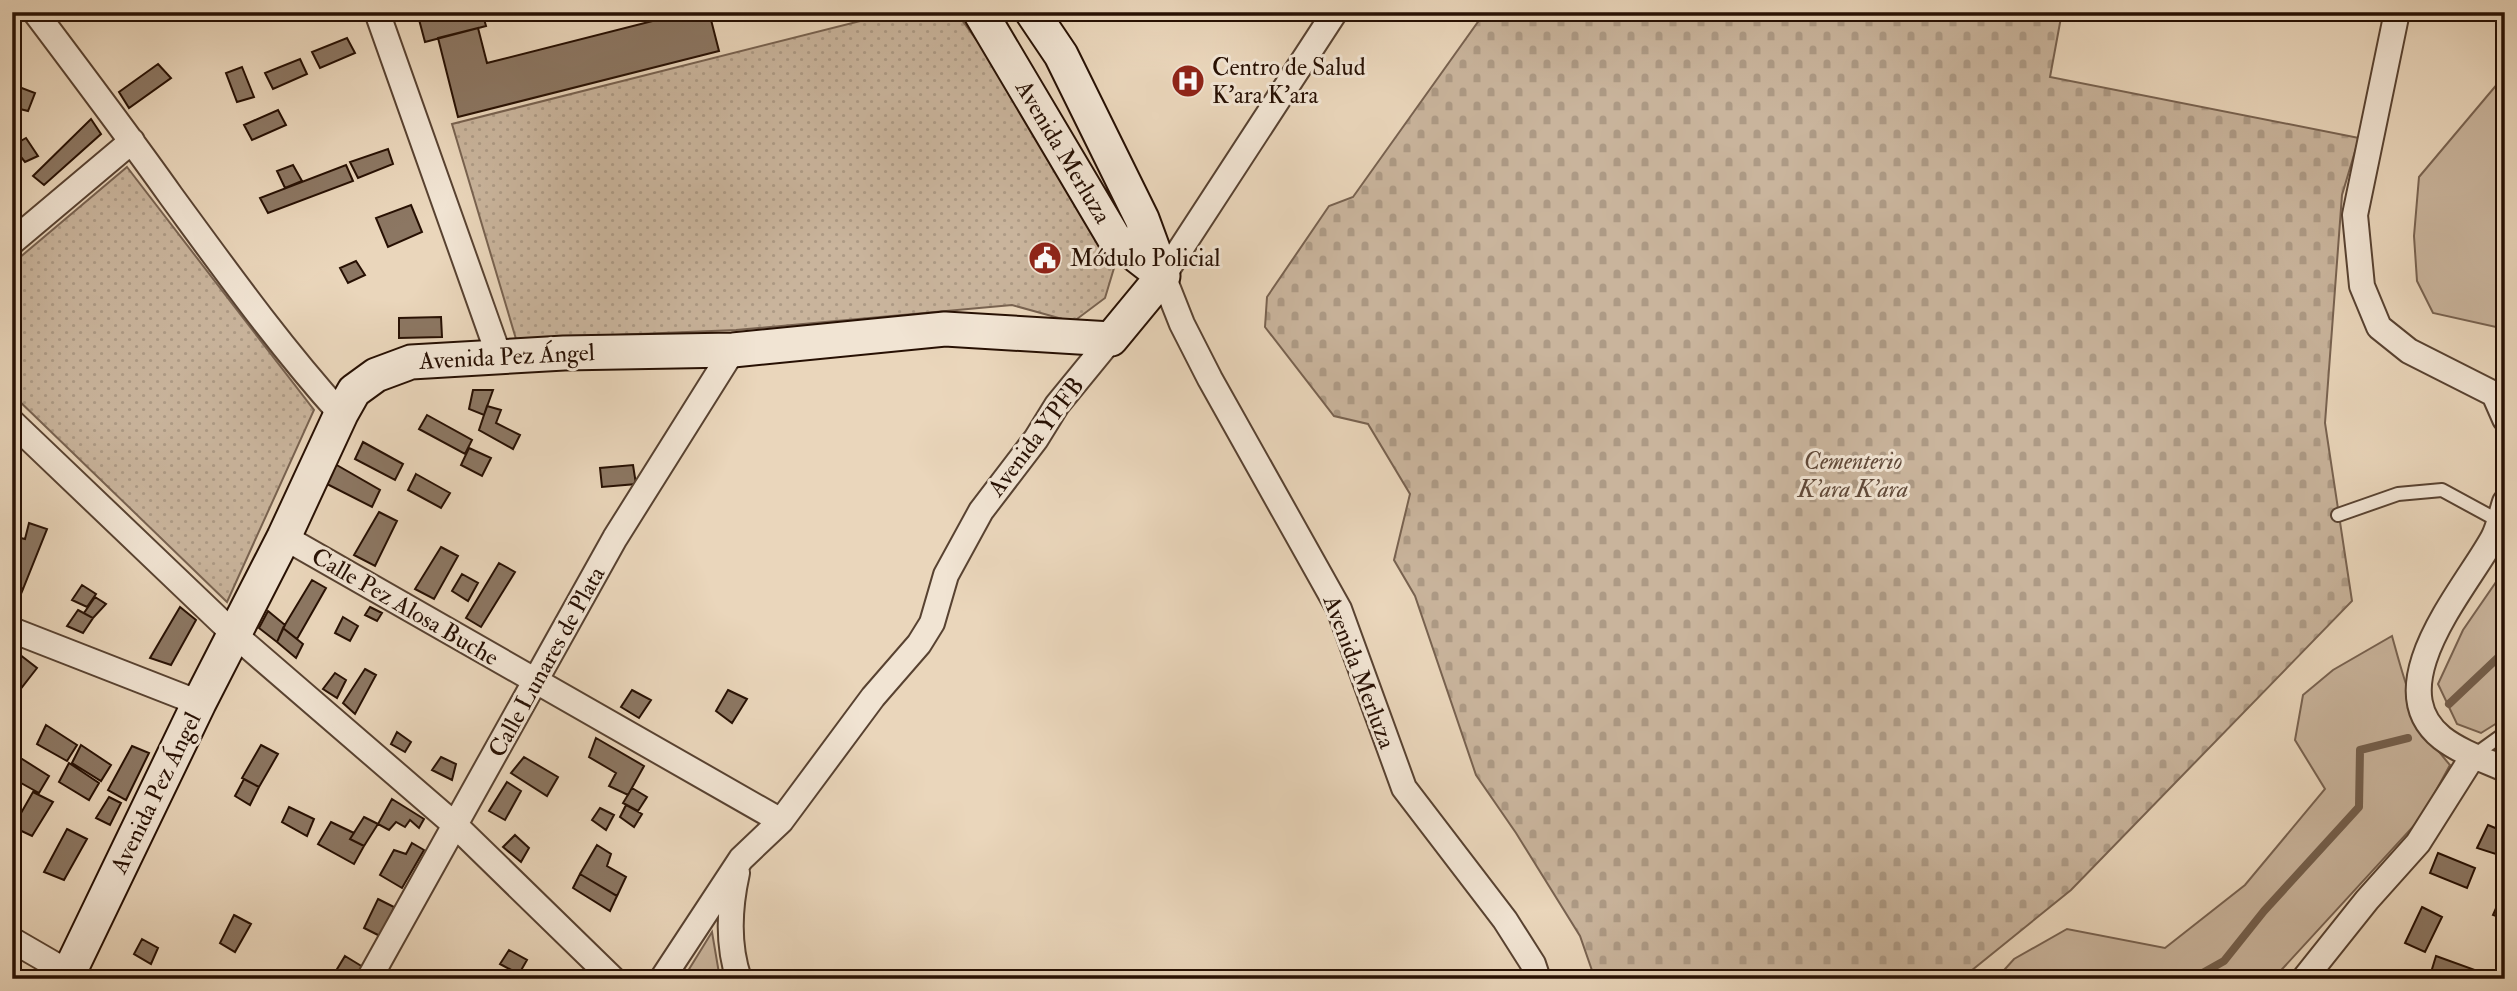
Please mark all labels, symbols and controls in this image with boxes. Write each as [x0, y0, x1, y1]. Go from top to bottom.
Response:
place label: Centro de Salud K'ara K'ara [1212, 52, 1366, 111]
hospital icon: Centro de Salud K'ara K'ara [1169, 62, 1207, 100]
street label: Avenida Merluza [1008, 74, 1119, 230]
public building icon: Módulo Policial [1026, 239, 1064, 277]
place label: Módulo Policial [1070, 243, 1221, 274]
street label: Avenida Pez Ángel [417, 336, 596, 377]
street label: Avenida YPFB [980, 371, 1091, 504]
park label: Cementerio K'ara K'ara [1797, 446, 1908, 505]
street label: Calle Pez Alosa Buche [306, 541, 504, 673]
street label: Calle Lunares de Plata [482, 560, 613, 763]
street label: Avenida Merluza [1315, 590, 1403, 754]
street label: Avenida Pez Ángel [102, 707, 208, 880]

